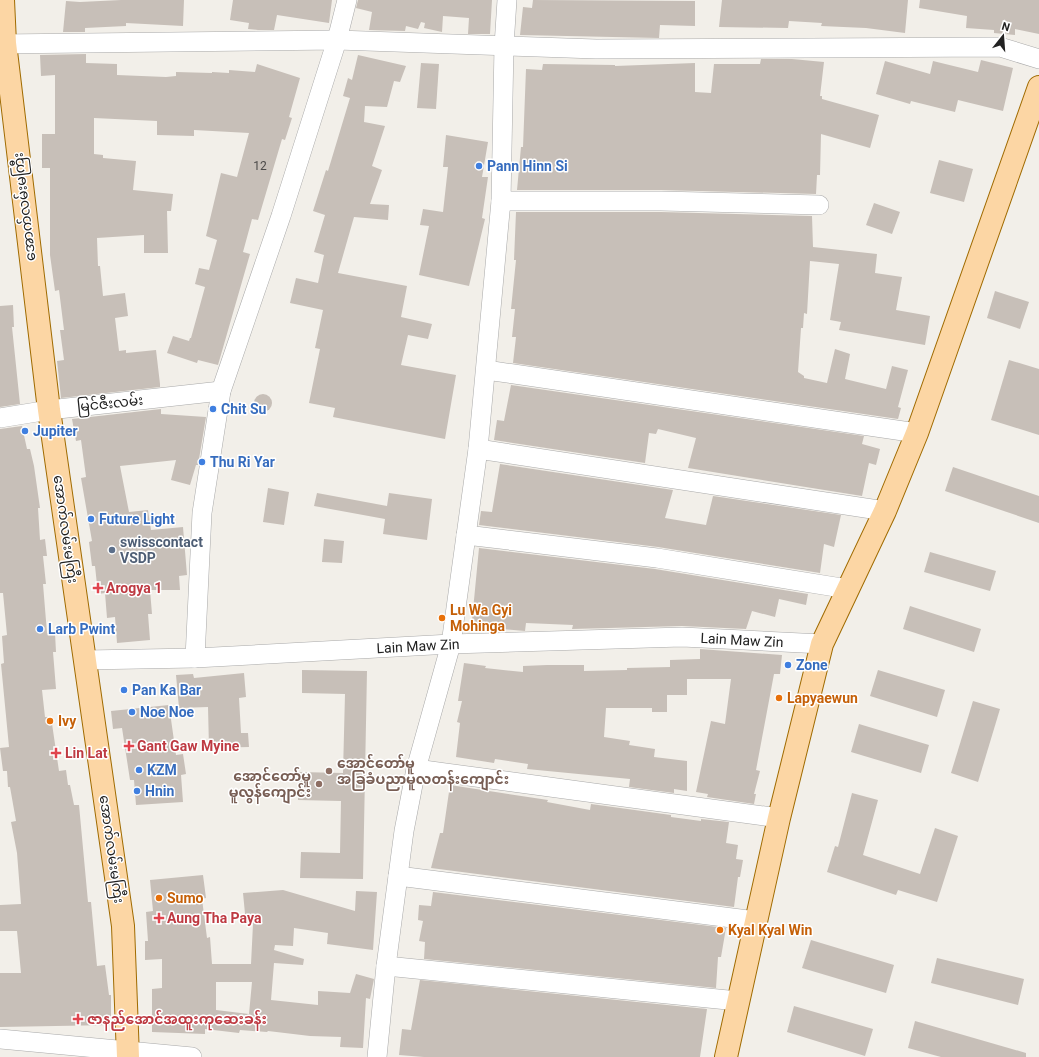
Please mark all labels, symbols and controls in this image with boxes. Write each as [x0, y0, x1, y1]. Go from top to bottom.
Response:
north arrow [983, 16, 1023, 56]
text: N [1000, 20, 1012, 34]
street label: အောက်လမ်းမကြီး [7, 151, 43, 262]
place label: Pann Hinn Si [487, 158, 568, 174]
house number: 12 [253, 159, 267, 173]
marker: Pann Hinn Si [474, 161, 484, 171]
street label: မြင်ဇီးလမ်း [76, 390, 144, 418]
place label: Chit Su [221, 401, 267, 417]
marker: Chit Su [208, 404, 218, 414]
place label: Jupiter [33, 423, 78, 439]
marker: Jupiter [20, 426, 30, 436]
place label: Thu Ri Yar [210, 454, 275, 470]
marker: Thu Ri Yar [197, 457, 207, 467]
street label: အောက်လမ်းမကြီး [47, 474, 83, 585]
place label: Future Light [99, 511, 175, 527]
marker: Future Light [86, 514, 96, 524]
place label: swisscontact VSDP [120, 534, 203, 566]
marker: swisscontact VSDP [107, 545, 117, 555]
place label: Arogya 1 [106, 580, 162, 596]
marker: Arogya 1 [93, 583, 103, 593]
place label: Lu Wa Gyi Mohinga [450, 602, 512, 634]
marker: Lu Wa Gyi Mohinga [437, 613, 447, 623]
place label: Larb Pwint [48, 621, 115, 637]
marker: Larb Pwint [35, 624, 45, 634]
street label: Lain Maw Zin [700, 630, 784, 650]
street label: Lain Maw Zin [376, 636, 460, 656]
place label: Zone [796, 657, 828, 673]
marker: Zone [783, 660, 793, 670]
place label: Pan Ka Bar [132, 682, 201, 698]
marker: Pan Ka Bar [119, 685, 129, 695]
place label: Lapyaewun [787, 690, 858, 706]
marker: Lapyaewun [774, 693, 784, 703]
place label: Noe Noe [140, 704, 195, 720]
marker: Noe Noe [127, 707, 137, 717]
place label: Ivy [58, 713, 77, 729]
marker: Ivy [45, 716, 55, 726]
place label: Gant Gaw Myine [137, 738, 240, 754]
marker: Gant Gaw Myine [124, 741, 134, 751]
place label: Lin Lat [65, 745, 108, 761]
marker: Lin Lat [50, 747, 62, 759]
place label: အောင်တော်မူ အခြခံပညာမူလတန်းကျောင်း [337, 753, 509, 791]
place label: KZM [147, 762, 177, 778]
marker: KZM [134, 765, 144, 775]
place label: အောင်တော်မူ မူလွန်ကျောင်း [229, 766, 311, 804]
marker: အောင်တော်မူ အခြခံပညာမူလတန်းကျောင်း [324, 766, 334, 776]
marker: အောင်တော်မူ မူလွန်ကျောင်း [314, 779, 324, 789]
place label: Hnin [145, 783, 174, 799]
marker: Hnin [132, 786, 142, 796]
street label: အောက်လမ်းမကြီး [93, 794, 129, 905]
place label: Sumo [167, 890, 204, 906]
marker: Sumo [154, 893, 164, 903]
place label: Aung Tha Paya [167, 910, 262, 926]
marker: Aung Tha Paya [154, 913, 164, 923]
place label: Kyal Kyal Win [728, 922, 812, 938]
marker: Kyal Kyal Win [715, 925, 725, 935]
place label: ဇာနည်အောင်အထူးကုဆေးခန်း [87, 1009, 267, 1031]
marker: ဇာနည်အောင်အထူးကုဆေးခန်း [72, 1013, 84, 1025]

